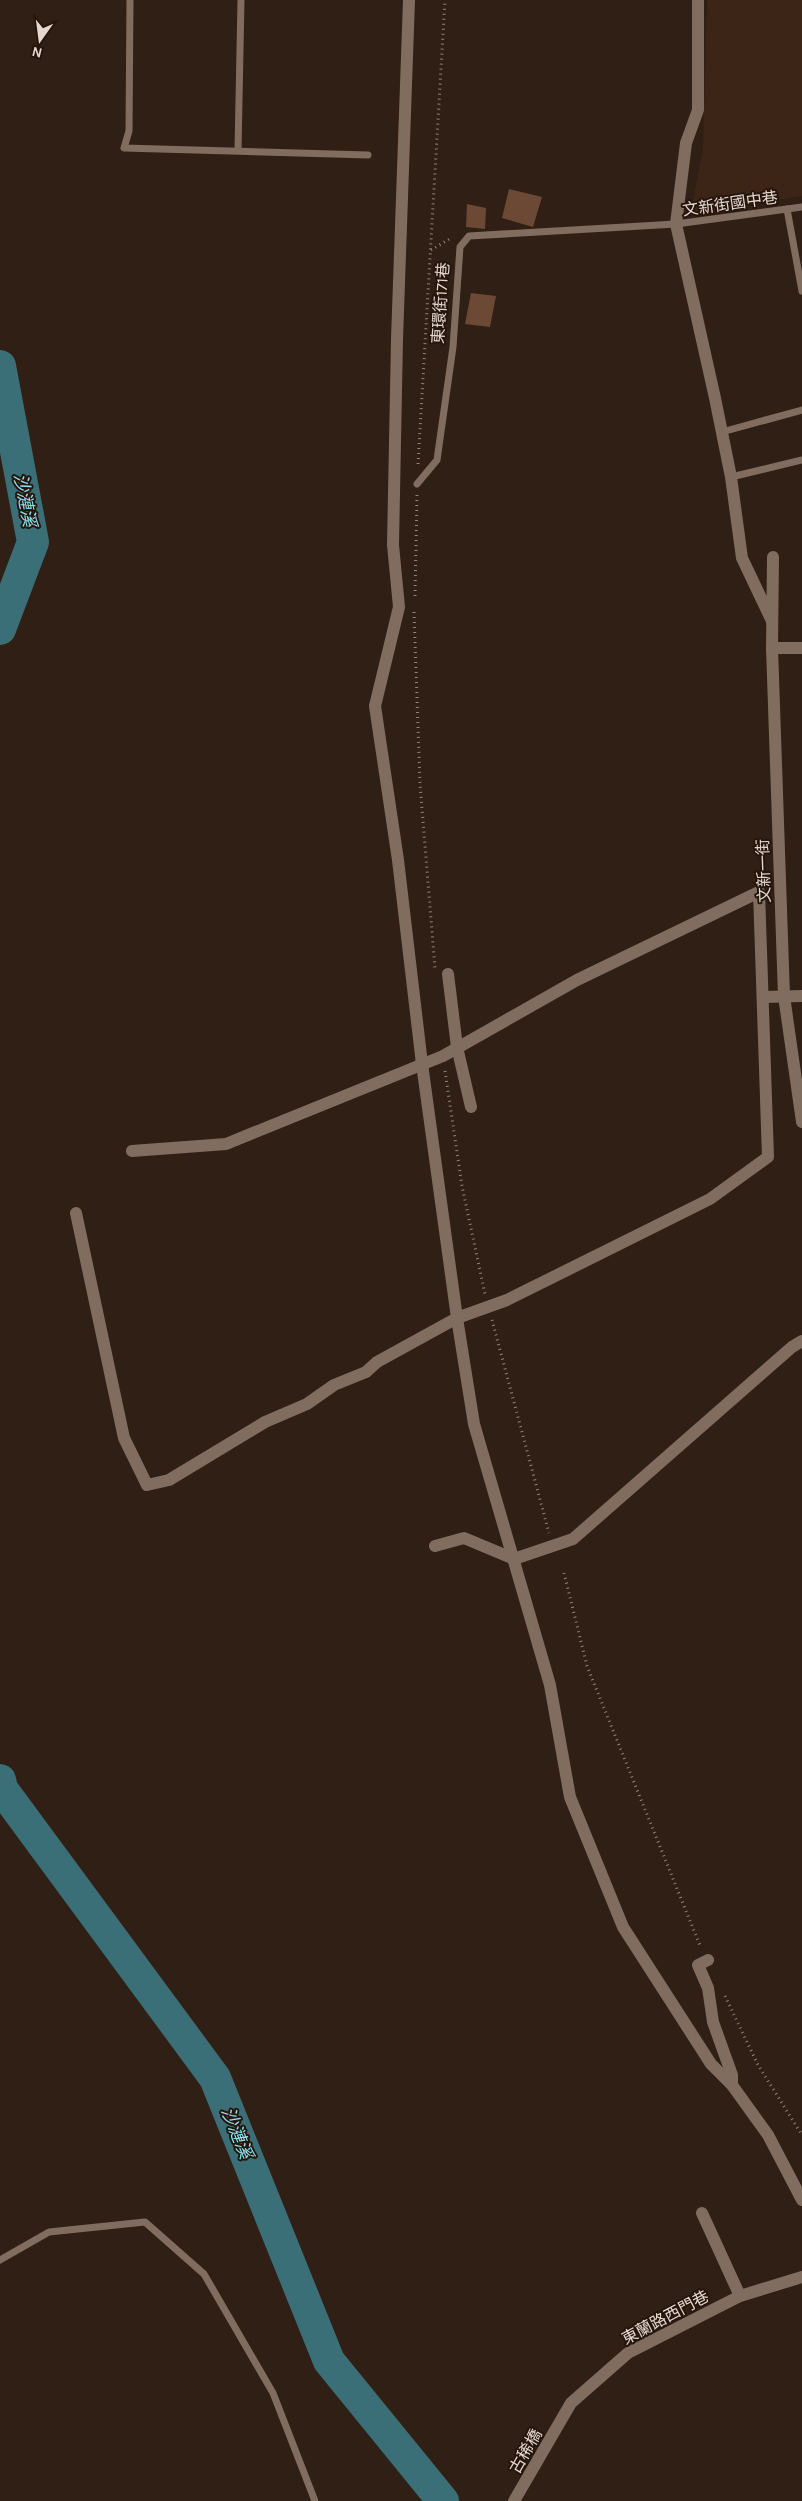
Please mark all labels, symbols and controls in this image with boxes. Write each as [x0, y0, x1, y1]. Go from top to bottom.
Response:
north arrow [15, 15, 65, 65]
text: N [30, 43, 44, 62]
street label: 文新街國中巷 [681, 187, 779, 220]
street label: 東環街171巷 [428, 261, 453, 345]
water label: 沙漣溪 [9, 471, 42, 532]
street label: 文新一街 [753, 839, 774, 903]
water label: 沙漣溪 [217, 2104, 258, 2165]
street label: 東蘭路西門巷 [618, 2287, 712, 2348]
street label: 古稀橋 [505, 2426, 546, 2477]

